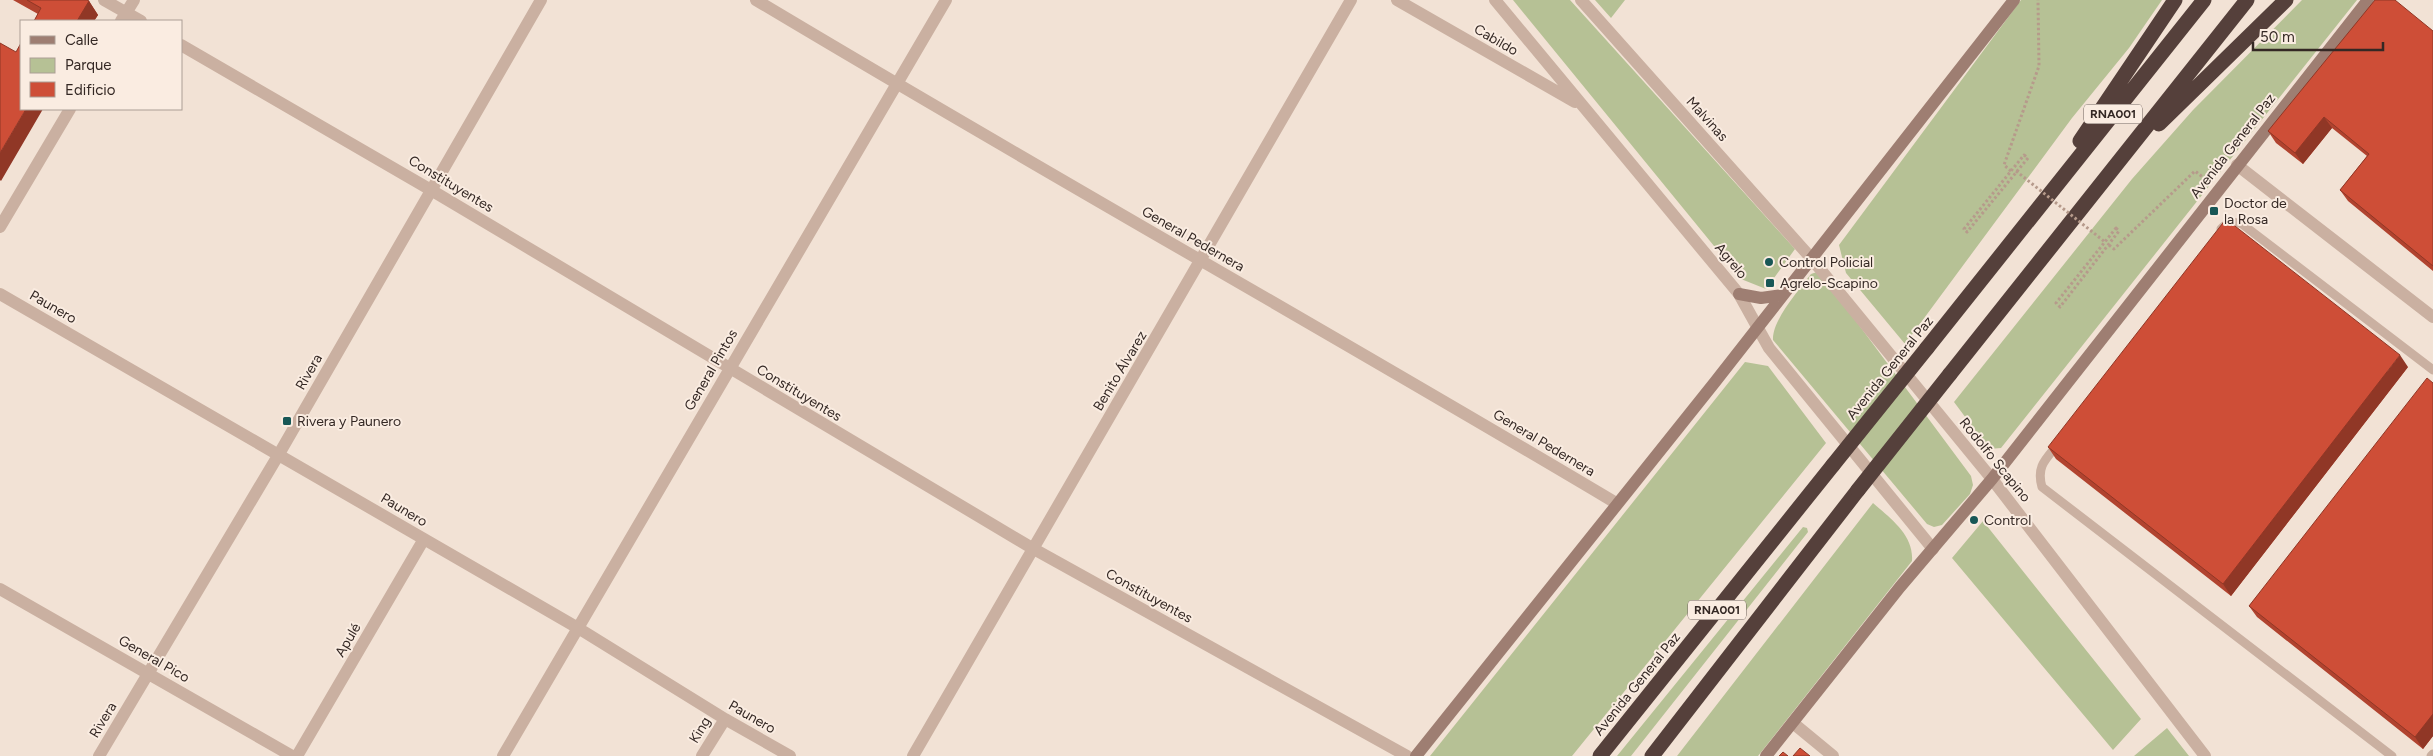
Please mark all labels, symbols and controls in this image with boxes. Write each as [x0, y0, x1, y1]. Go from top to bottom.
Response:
legend [20, 20, 182, 110]
scale bar [2253, 20, 2383, 52]
street label: Cabildo [1471, 21, 1521, 59]
text: 50 m [2260, 28, 2295, 46]
text: Calle [65, 31, 98, 49]
text: Parque [65, 56, 112, 74]
text: Edificio [65, 81, 116, 99]
street label: Avenida General Paz [2187, 90, 2279, 202]
street label: Malvinas [1683, 93, 1731, 145]
road number: RNA001 [2084, 105, 2142, 124]
street label: Constituyentes [405, 152, 497, 216]
place label: Doctor de la Rosa [2224, 195, 2287, 228]
street label: General Pedernera [1139, 203, 1247, 275]
marker: Doctor de la Rosa [2208, 205, 2220, 217]
street label: Agrelo [1711, 240, 1751, 282]
place label: Control Policial [1779, 254, 1873, 271]
marker: Control Policial [1763, 256, 1775, 268]
place label: Agrelo-Scapino [1780, 275, 1878, 292]
marker: Agrelo-Scapino [1764, 277, 1776, 289]
street label: Paunero [27, 287, 79, 327]
street label: Avenida General Paz [1843, 313, 1937, 423]
street label: General Pintos [681, 326, 741, 414]
street label: Benito Álvarez [1089, 328, 1151, 414]
street label: Rivera [292, 351, 326, 393]
street label: Constituyentes [753, 361, 845, 425]
street label: General Pedernera [1490, 406, 1598, 480]
place label: Rivera y Paunero [297, 413, 401, 430]
street label: Rodolfo Scapino [1956, 414, 2034, 506]
marker: Rivera y Paunero [281, 415, 293, 427]
street label: Paunero [378, 490, 430, 530]
place label: Control [1984, 512, 2031, 529]
marker: Control [1968, 514, 1980, 526]
street label: Constituyentes [1103, 565, 1195, 627]
road number: RNA001 [1688, 600, 1746, 620]
street label: Apulé [332, 620, 365, 660]
street label: Avenida General Paz [1590, 629, 1684, 739]
street label: General Pico [115, 632, 193, 686]
street label: Paunero [726, 697, 778, 737]
street label: Rivera [86, 699, 120, 741]
street label: King [686, 714, 714, 746]

